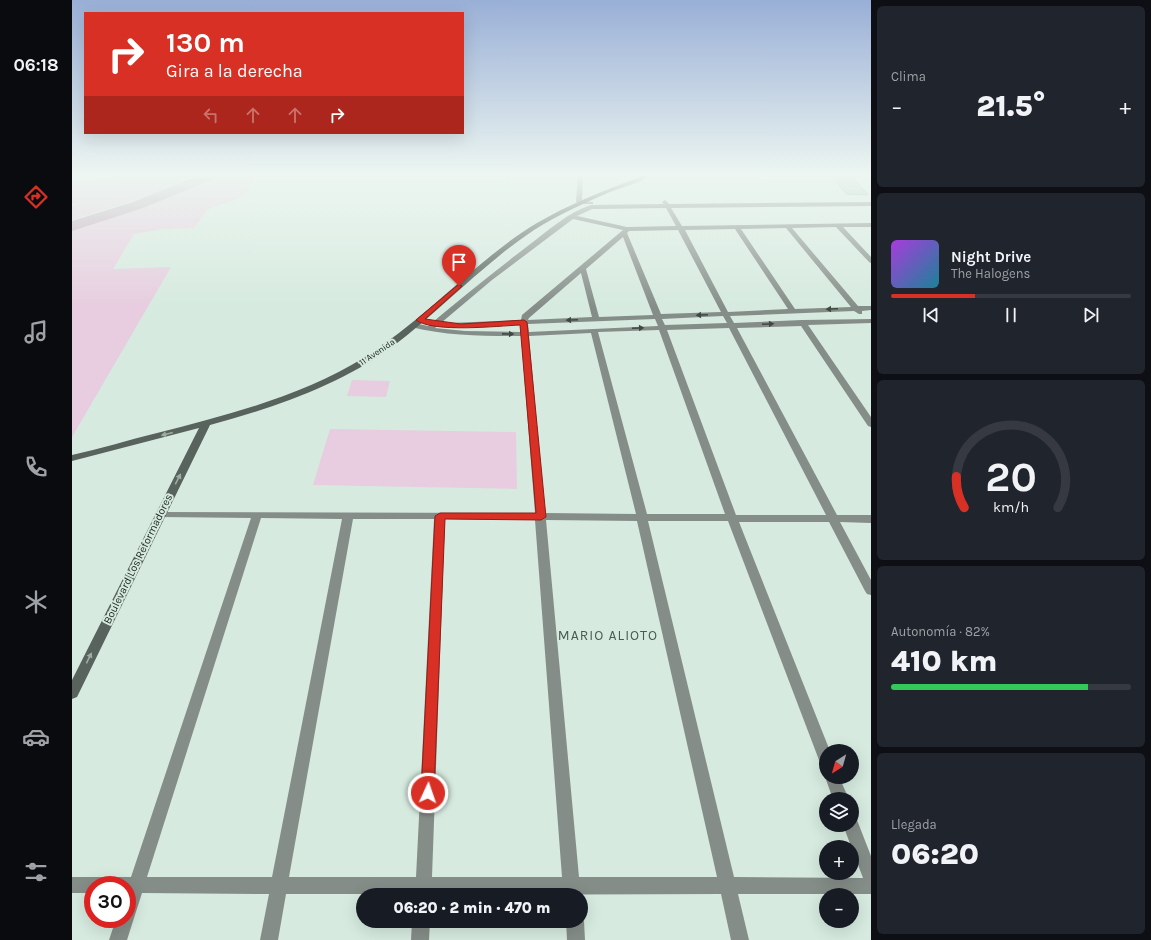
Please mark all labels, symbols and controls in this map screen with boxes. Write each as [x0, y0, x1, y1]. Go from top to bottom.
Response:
text: 130 m [166, 26, 245, 59]
icon: right [100, 28, 152, 80]
text: 06:18 [13, 54, 59, 76]
text: Gira a la derecha [166, 60, 303, 82]
text: Clima [891, 69, 926, 84]
text: 21.5° [976, 88, 1046, 124]
text: − [891, 94, 903, 120]
text: + [1119, 94, 1131, 120]
icon: left [200, 104, 222, 126]
icon: ahead [242, 104, 264, 126]
icon: ahead [284, 104, 306, 126]
icon: right [326, 104, 348, 126]
icon: directions [22, 183, 50, 211]
pin [442, 245, 476, 286]
text: Night Drive [951, 248, 1031, 266]
icon: arrive [448, 251, 470, 273]
text: The Halogens [951, 266, 1030, 281]
icon: previous [920, 304, 942, 326]
icon: pause [1000, 304, 1022, 326]
icon: next [1080, 304, 1102, 326]
one-way arrow [826, 306, 838, 313]
one-way arrow [695, 312, 708, 318]
one-way arrow [566, 317, 578, 324]
icon: music [22, 318, 50, 346]
one-way arrow [762, 320, 774, 327]
one-way arrow [632, 325, 645, 331]
one-way arrow [502, 330, 514, 337]
street label: 11 Avenida [357, 336, 397, 367]
one-way arrow [161, 431, 173, 437]
icon: phone [22, 453, 50, 481]
text: 20 [985, 453, 1037, 501]
one-way arrow [174, 473, 181, 485]
street label: Boulevard Los Reformadores [101, 492, 175, 626]
text: km/h [993, 499, 1029, 516]
icon: climate [22, 588, 50, 616]
text: Autonomía · 82% [891, 624, 990, 639]
district label: MARIO ALIOTO [558, 627, 658, 644]
text: 410 km [891, 643, 997, 679]
one-way arrow [86, 653, 92, 664]
icon: car [22, 723, 50, 751]
north arrow [819, 744, 859, 784]
map controls [819, 744, 859, 928]
position arrow [407, 772, 449, 814]
button: layers [819, 792, 859, 832]
text: Llegada [891, 817, 937, 832]
text: 06:20 [891, 836, 979, 872]
button: + [819, 840, 859, 880]
icon: filters [22, 858, 50, 886]
speed limit sign: 30 [84, 876, 136, 928]
button: − [819, 888, 859, 928]
text: 06:20 · 2 min · 470 m [394, 899, 550, 917]

